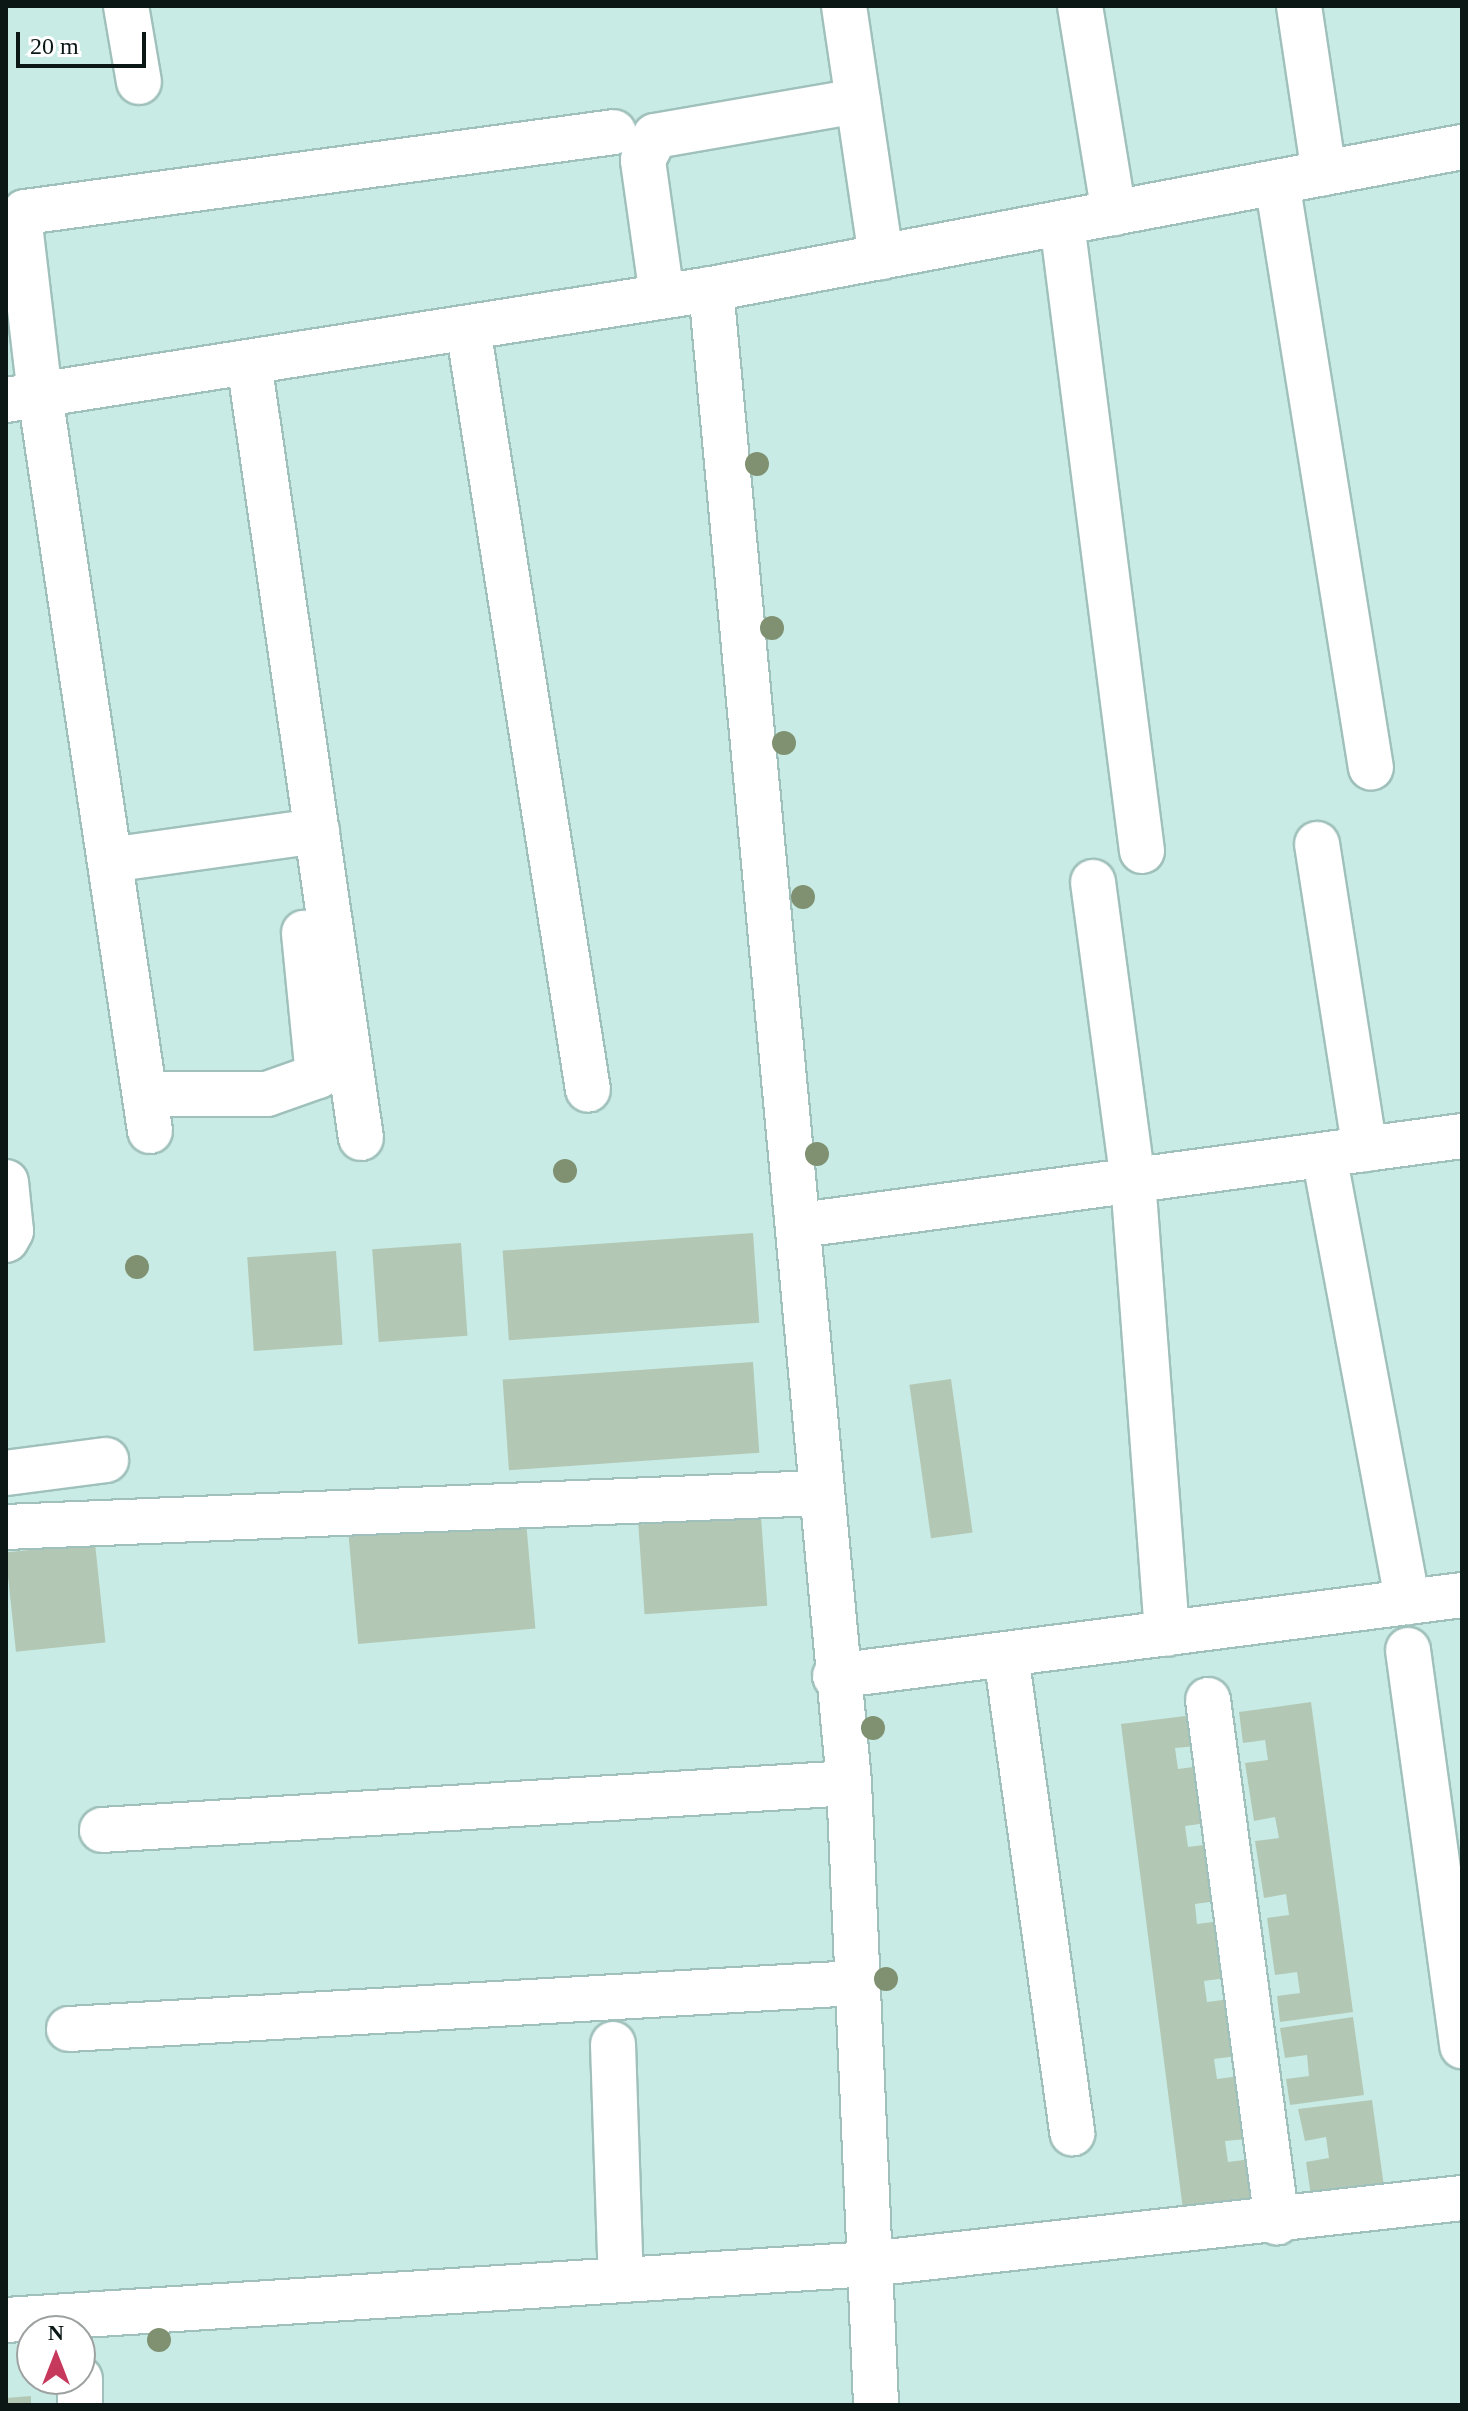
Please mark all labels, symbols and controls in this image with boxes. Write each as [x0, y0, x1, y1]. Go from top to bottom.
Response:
scale bar [20, 16, 150, 66]
text: 20 m [30, 33, 79, 59]
north arrow [16, 2315, 96, 2395]
text: N [48, 2320, 64, 2345]

